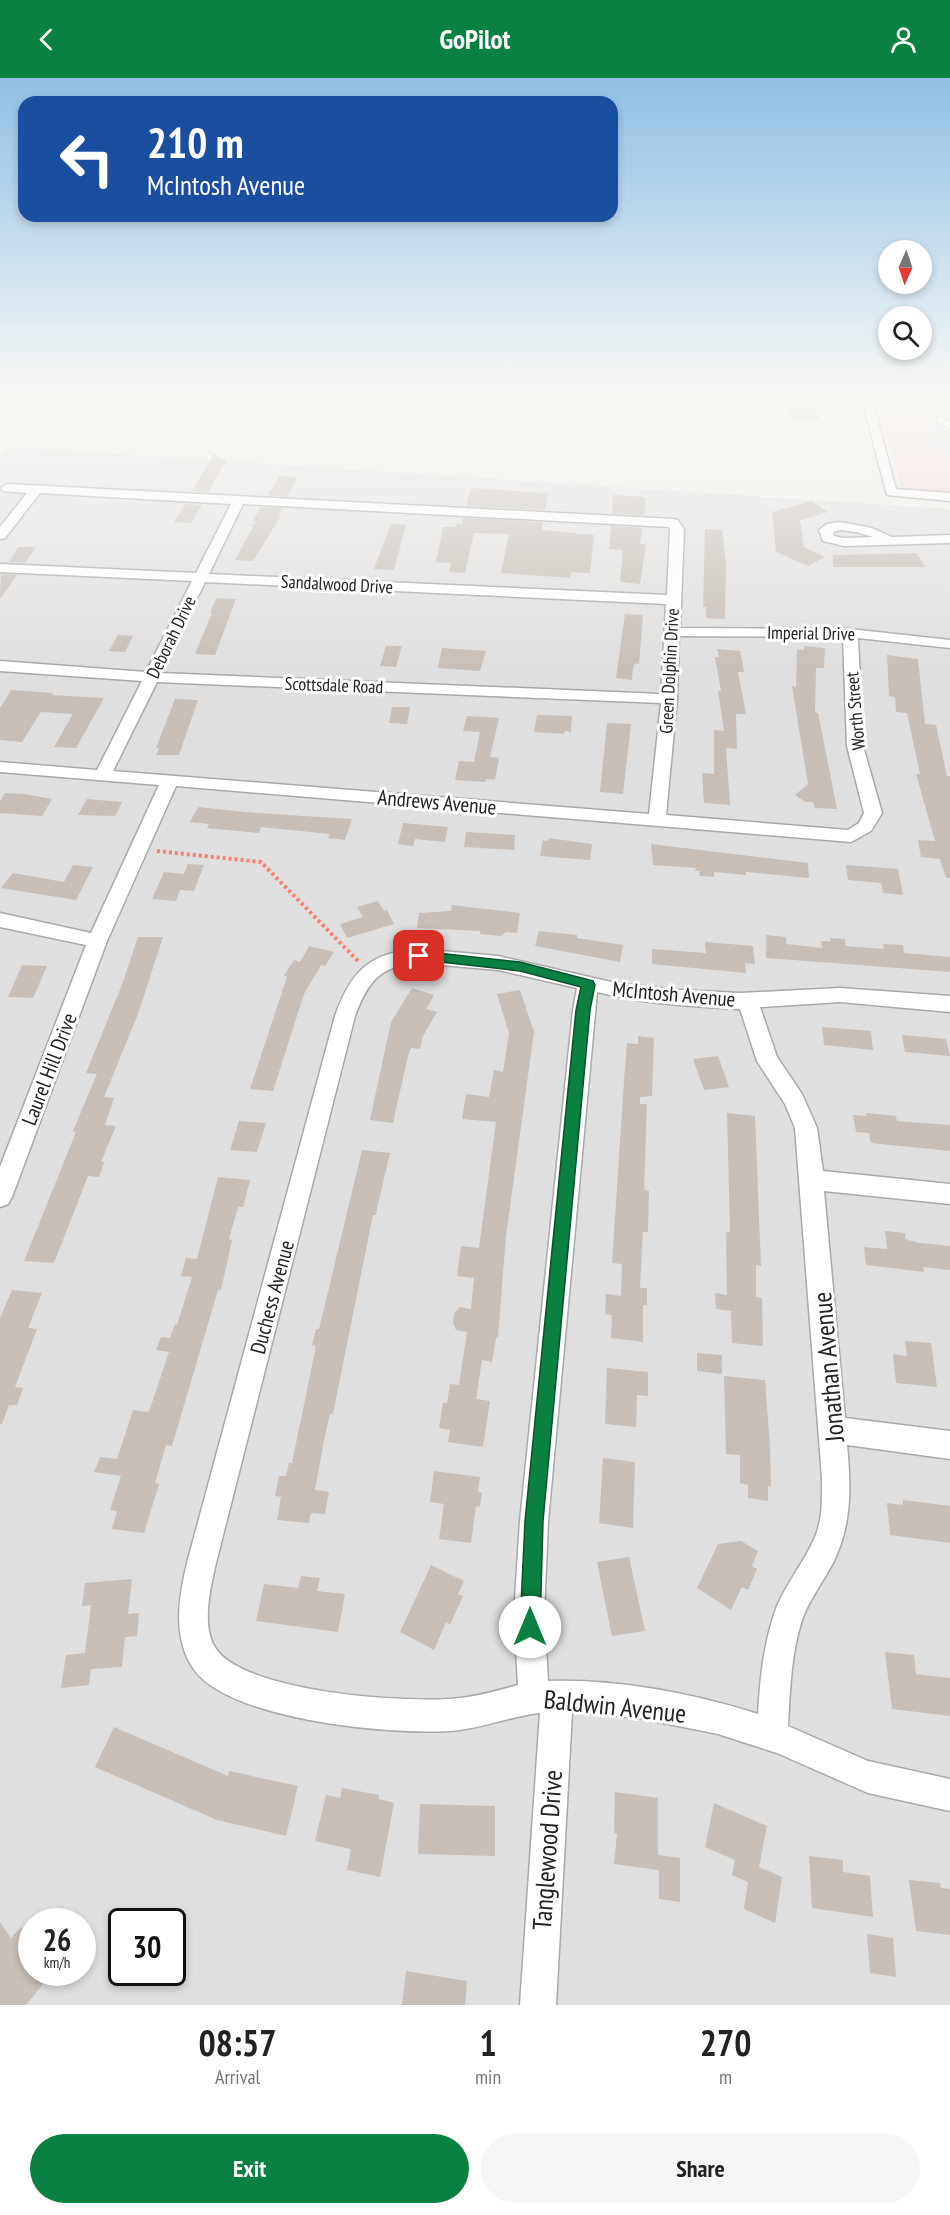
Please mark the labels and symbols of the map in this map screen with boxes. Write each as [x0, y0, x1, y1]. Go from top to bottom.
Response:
north arrow [878, 240, 932, 294]
street label: Sandalwood Drive [280, 570, 394, 598]
street label: Deborah Drive [141, 592, 201, 682]
street label: Green Dolphin Drive [654, 608, 684, 734]
street label: Imperial Drive [767, 621, 855, 645]
street label: Worth Street [840, 671, 870, 751]
street label: Scottsdale Road [284, 672, 384, 698]
street label: Andrews Avenue [377, 783, 497, 821]
pin [393, 930, 444, 981]
street label: McIntosh Avenue [612, 975, 736, 1013]
street label: Laurel Hill Drive [15, 1009, 83, 1129]
street label: Duchess Avenue [244, 1237, 300, 1357]
street label: Jonathan Avenue [805, 1291, 851, 1444]
position arrow [498, 1595, 562, 1659]
street label: Baldwin Avenue [542, 1682, 688, 1730]
street label: Tanglewood Drive [525, 1769, 569, 1931]
speed limit sign: 30 [108, 1908, 186, 1986]

